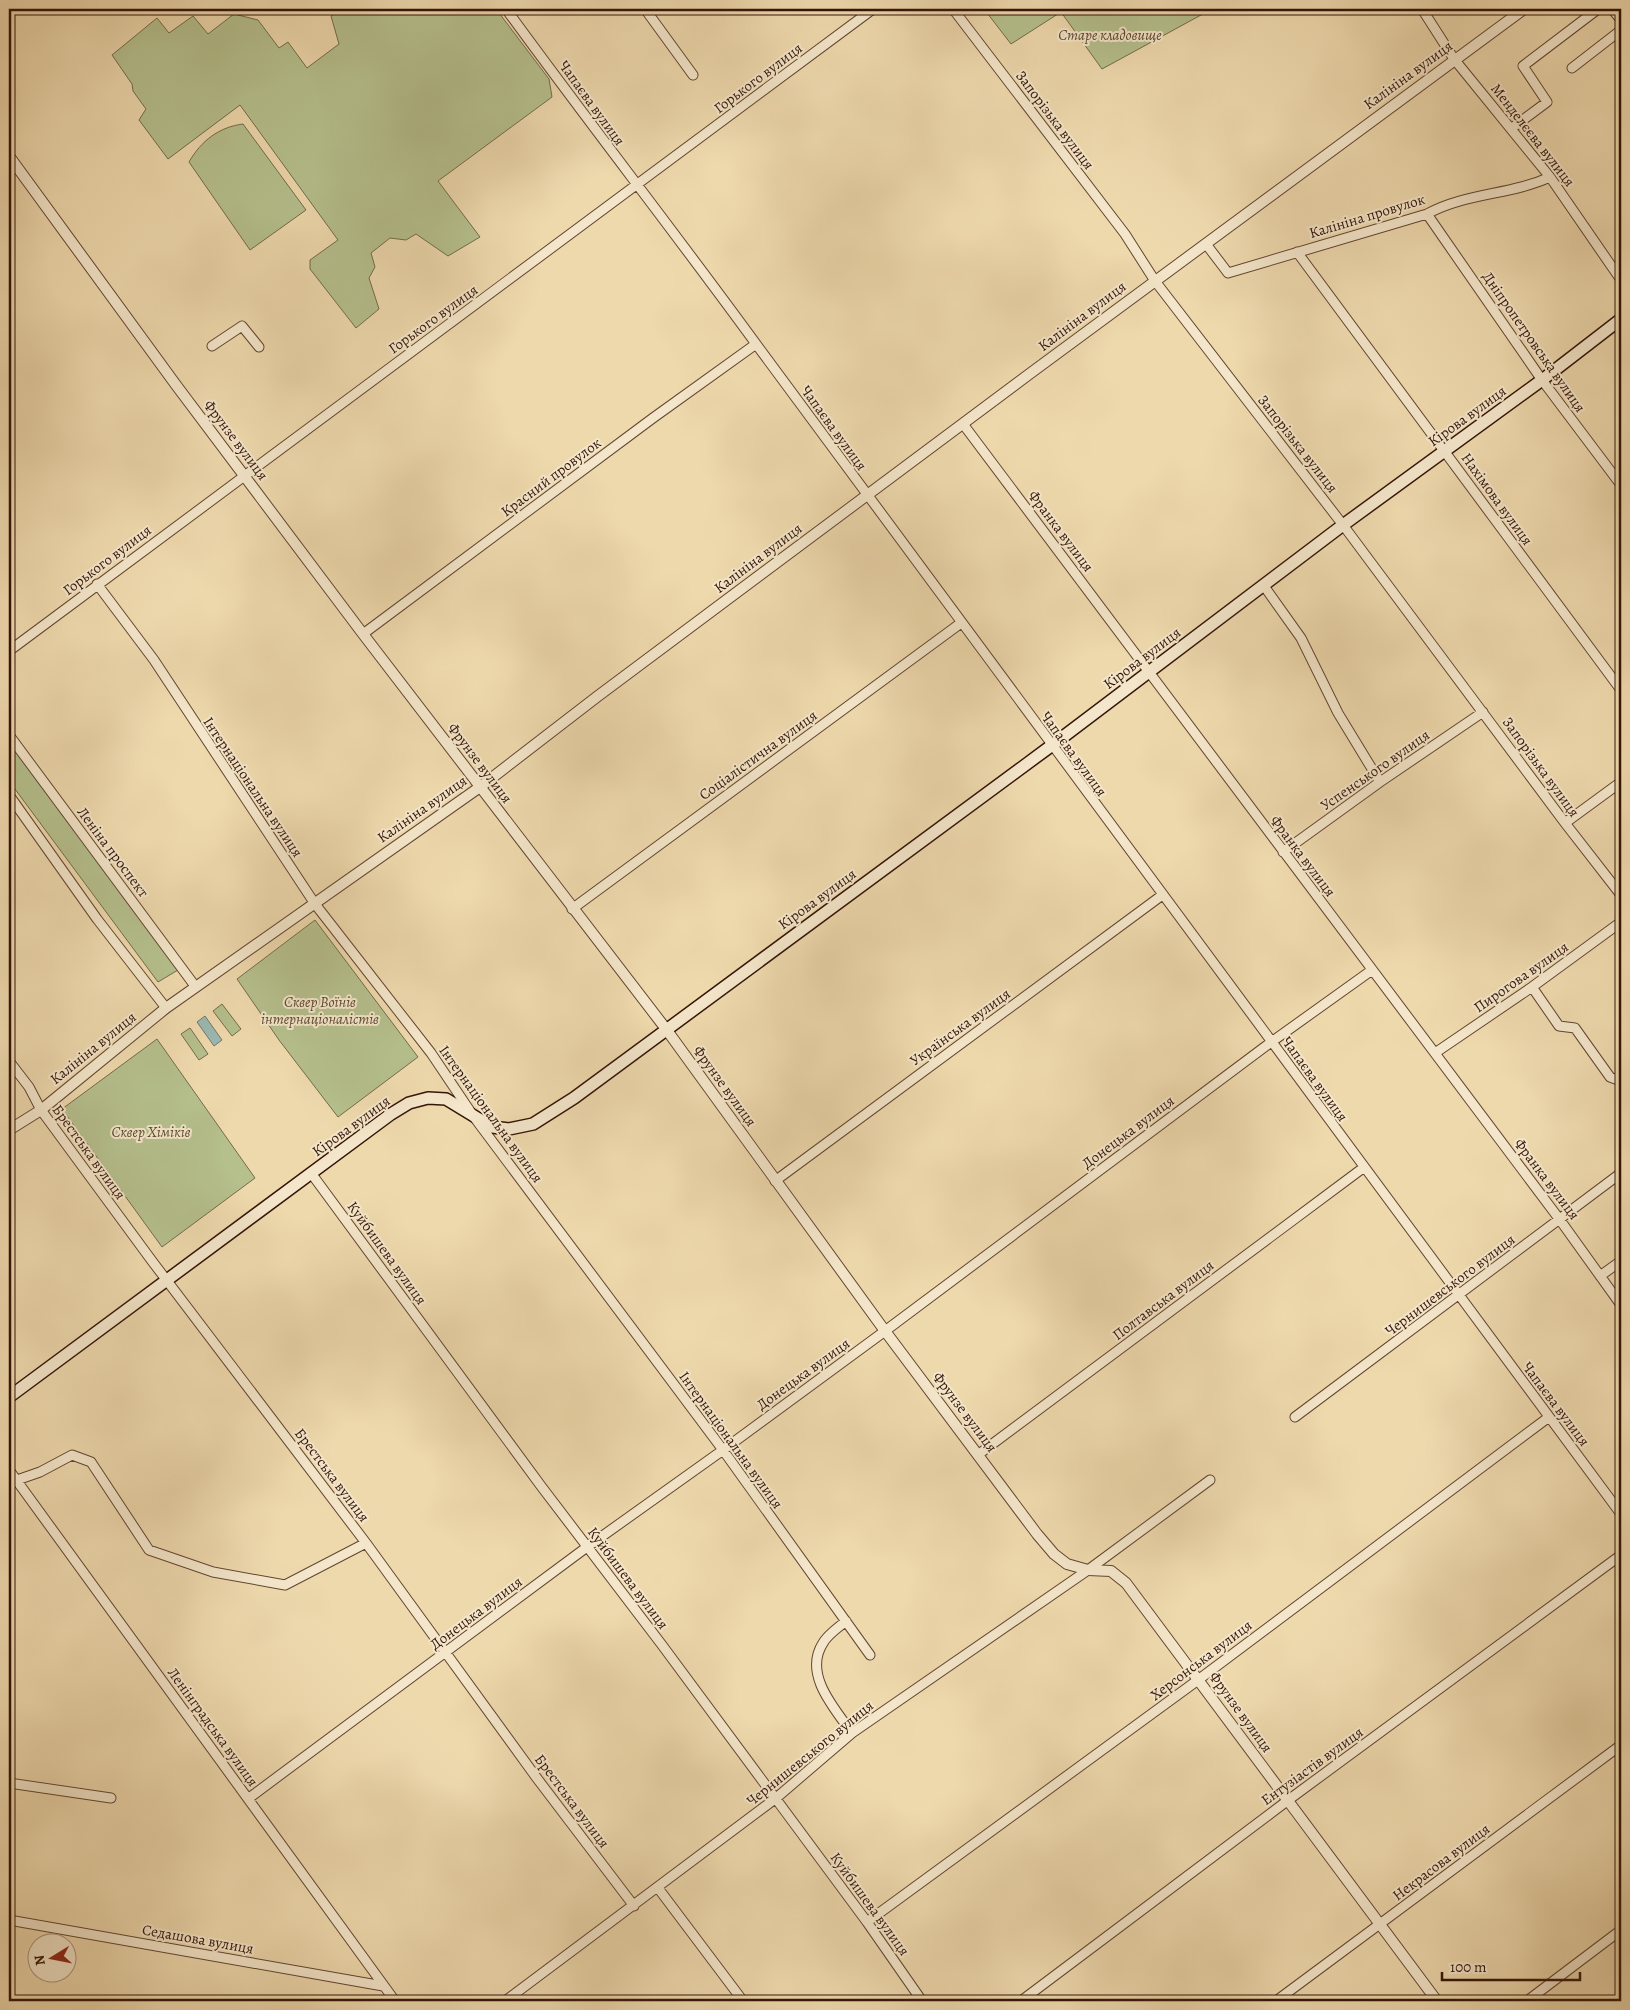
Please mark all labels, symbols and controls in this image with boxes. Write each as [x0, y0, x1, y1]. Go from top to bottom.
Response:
park label: Старе кладовище [1058, 25, 1162, 45]
street label: Калініна вулиця [1360, 36, 1456, 114]
street label: Горького вулиця [710, 38, 806, 118]
street label: Чапаєва вулиця [554, 56, 630, 150]
street label: Запорізька вулиця [1011, 66, 1099, 174]
street label: Менделєєва вулиця [1486, 79, 1580, 191]
street label: Калініна провулок [1307, 189, 1428, 243]
street label: Дніпропетровська вулиця [1478, 268, 1590, 416]
street label: Калініна вулиця [1034, 276, 1130, 356]
street label: Горького вулиця [384, 280, 482, 358]
street label: Чапаєва вулиця [796, 381, 872, 475]
street label: Кірова вулиця [1424, 381, 1510, 451]
street label: Запорізька вулиця [1253, 391, 1343, 497]
street label: Фрунзе вулиця [199, 396, 273, 484]
street label: Красний провулок [497, 433, 605, 521]
street label: Нахімова вулиця [1457, 449, 1537, 549]
street label: Франка вулиця [1024, 486, 1098, 576]
street label: Калініна вулиця [710, 518, 806, 598]
street label: Горького вулиця [59, 520, 155, 600]
street label: Кірова вулиця [1099, 622, 1185, 694]
street label: Соціалістична вулиця [695, 705, 821, 805]
street label: Чапаєва вулиця [1036, 707, 1112, 801]
street label: Інтернаціональна вулиця [199, 713, 307, 861]
street label: Запорізька вулиця [1498, 713, 1584, 821]
street label: Фрунзе вулиця [443, 719, 517, 807]
street label: Успенського вулиця [1316, 725, 1434, 815]
street label: Калініна вулиця [373, 771, 471, 847]
street label: Леніна проспект [72, 803, 154, 901]
street label: Франка вулиця [1266, 811, 1340, 901]
street label: Кірова вулиця [774, 864, 860, 934]
street label: Пирогова вулиця [1470, 937, 1572, 1017]
street label: Українська вулиця [906, 984, 1014, 1070]
park label: Сквер Воїнів інтернаціоналістів [261, 992, 379, 1029]
street label: Калініна вулиця [46, 1007, 140, 1089]
street label: Чапаєва вулиця [1277, 1032, 1353, 1126]
street label: Інтернаціональна вулиця [434, 1041, 548, 1187]
street label: Фрунзе вулиця [689, 1041, 761, 1131]
street label: Кірова вулиця [308, 1091, 394, 1161]
street label: Донецька вулиця [1078, 1091, 1178, 1173]
street label: Брестська вулиця [48, 1100, 130, 1204]
park label: Сквер Хіміків [111, 1122, 191, 1142]
street label: Франка вулиця [1510, 1134, 1584, 1224]
street label: Куйбишева вулиця [343, 1197, 431, 1309]
street label: Чернишевського вулиця [1381, 1230, 1519, 1340]
street label: Полтавська вулиця [1108, 1255, 1218, 1345]
street label: Донецька вулиця [752, 1333, 854, 1415]
street label: Чапаєва вулиця [1518, 1358, 1594, 1450]
street label: Інтернаціональна вулиця [674, 1367, 788, 1513]
street label: Фрунзе вулиця [928, 1368, 1002, 1456]
street label: Брестська вулиця [290, 1424, 374, 1526]
street label: Куйбишева вулиця [583, 1523, 673, 1633]
street label: Донецька вулиця [426, 1572, 526, 1654]
street label: Херсонська вулиця [1146, 1615, 1256, 1705]
street label: Ленінградська вулиця [163, 1663, 263, 1791]
street label: Фрунзе вулиця [1205, 1667, 1277, 1757]
street label: Чернишевського вулиця [742, 1696, 878, 1810]
street label: Ентузіастів вулиця [1257, 1722, 1367, 1810]
street label: Брестська вулиця [530, 1750, 614, 1852]
street label: Некрасова вулиця [1388, 1819, 1494, 1905]
street label: Куйбишева вулиця [826, 1848, 914, 1960]
street label: Седашова вулиця [141, 1919, 255, 1959]
north arrow [28, 1932, 78, 1982]
scale bar [1442, 1950, 1580, 1982]
text: N [29, 1953, 50, 1967]
text: 100 m [1450, 1957, 1487, 1977]

